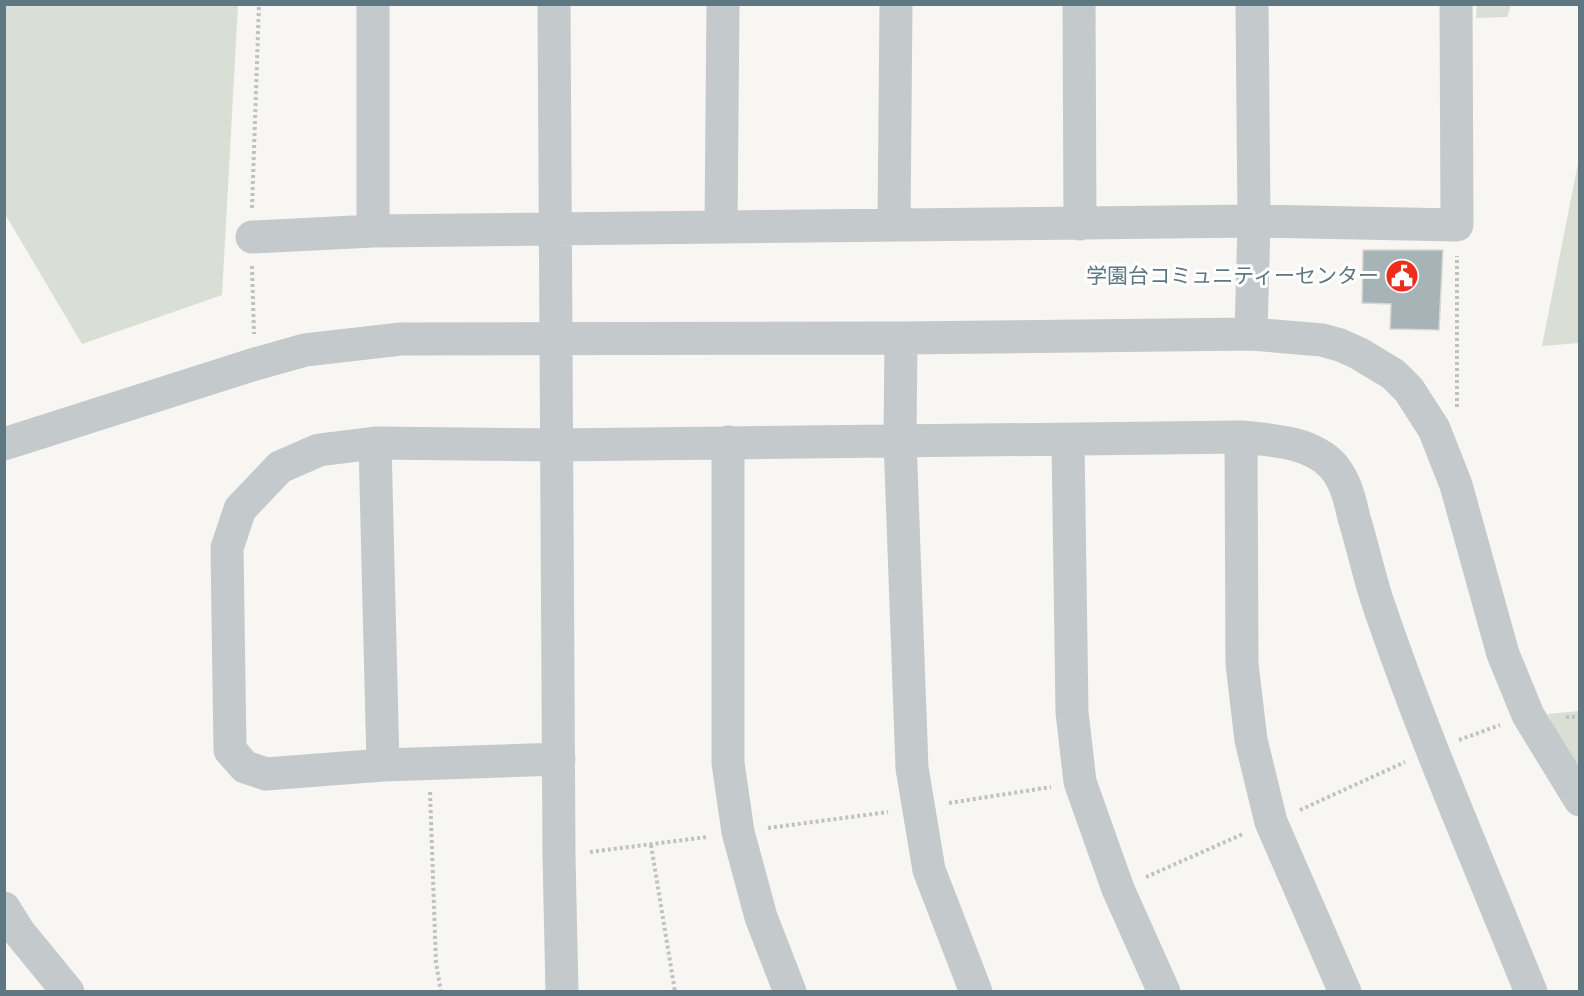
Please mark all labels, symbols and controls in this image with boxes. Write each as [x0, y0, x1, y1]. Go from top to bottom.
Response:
public building icon: 学園台コミュニティーセンター [1384, 258, 1420, 294]
place label: 学園台コミュニティーセンター [1086, 261, 1379, 291]

